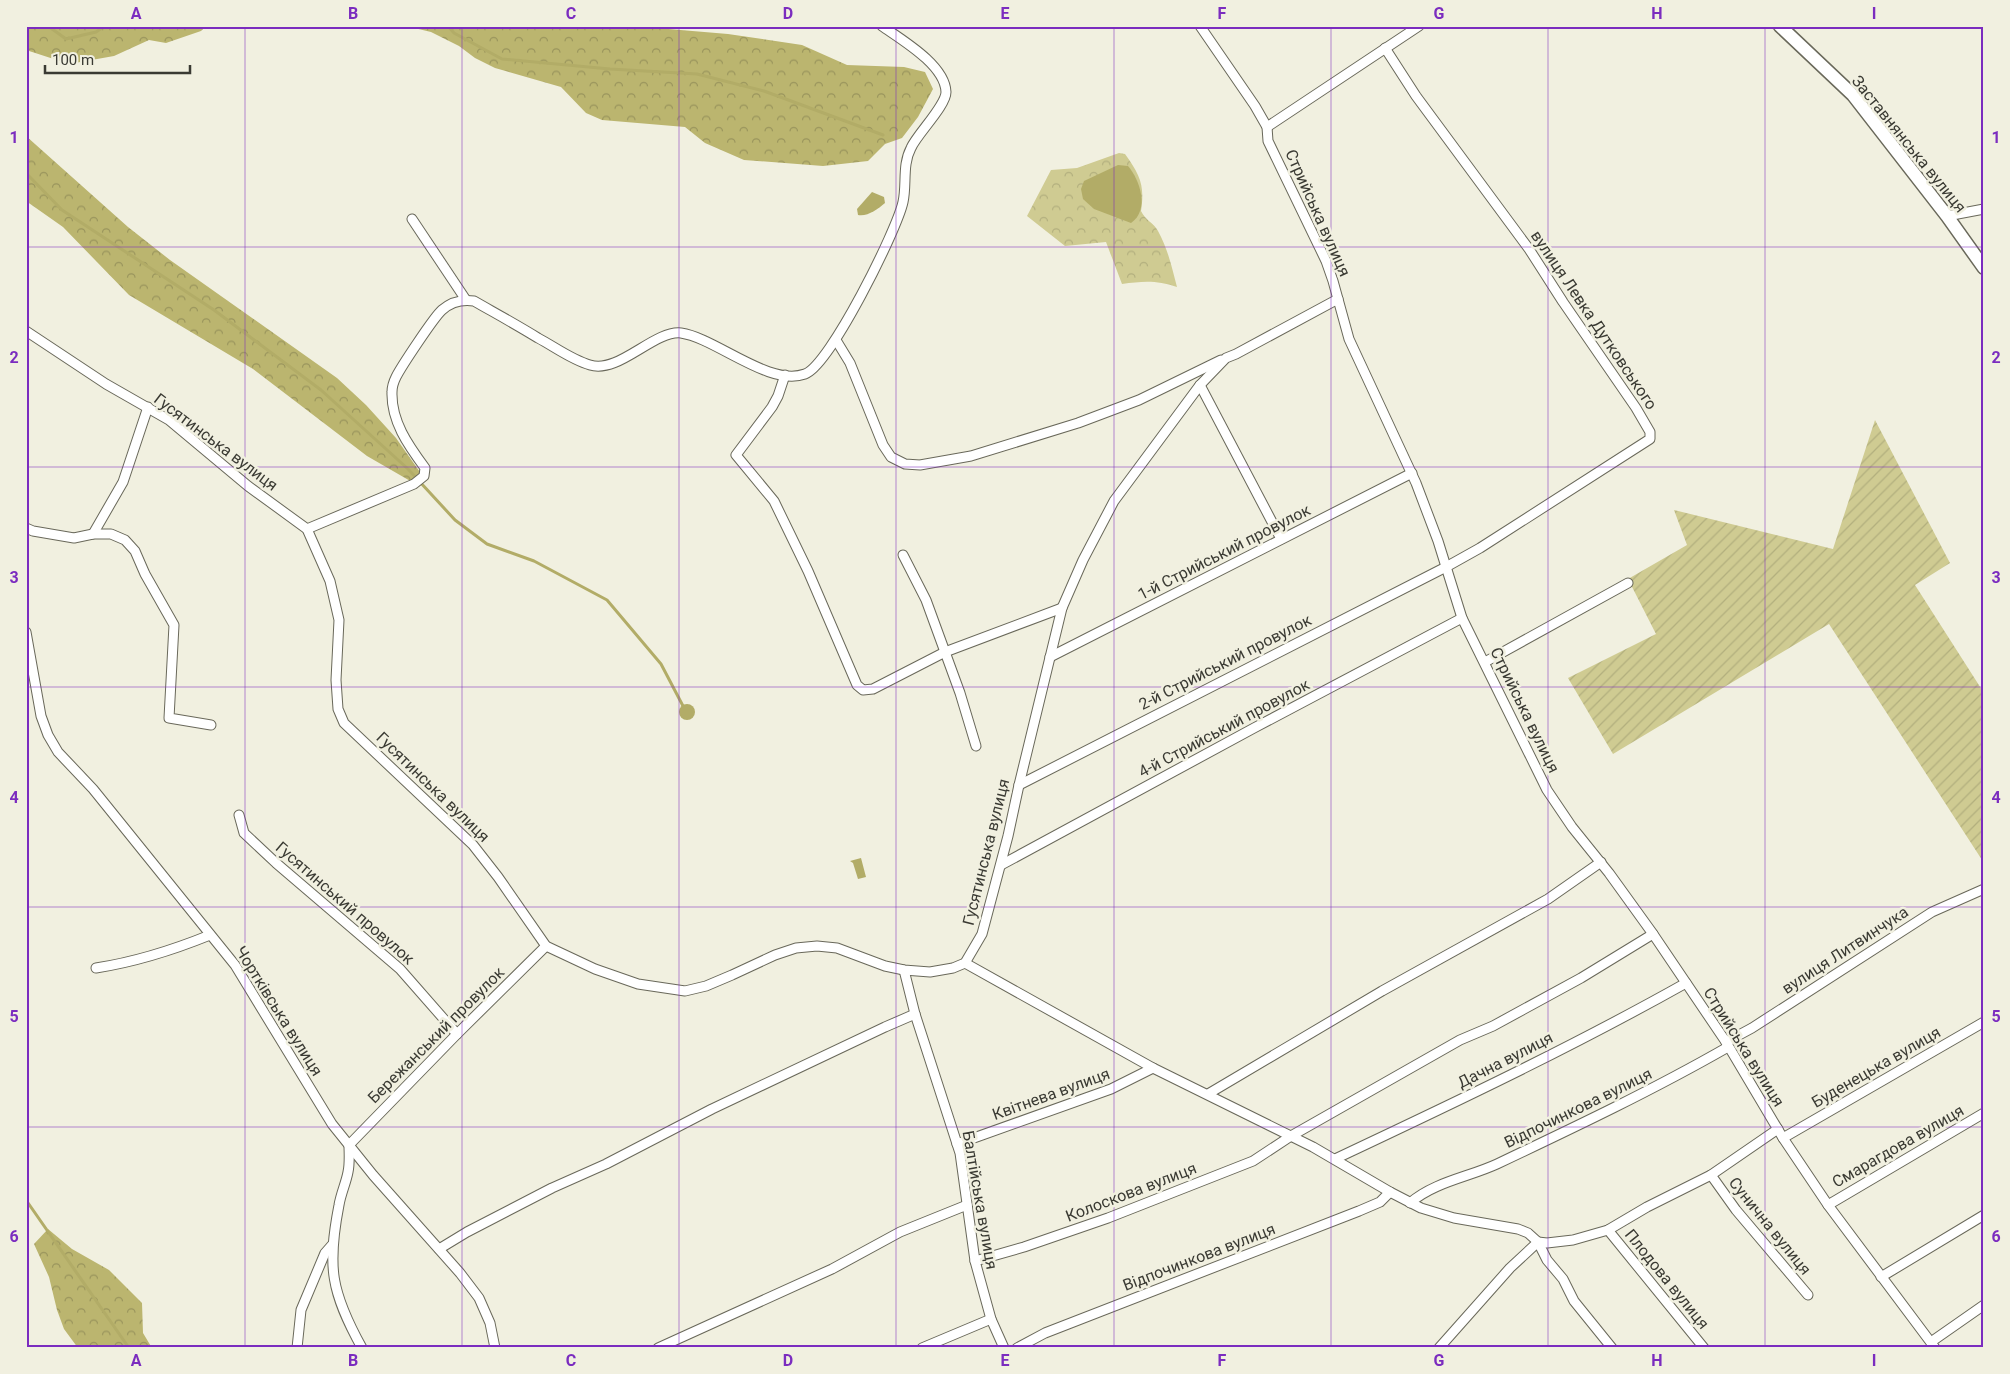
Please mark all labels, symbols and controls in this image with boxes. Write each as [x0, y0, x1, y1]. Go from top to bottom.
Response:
text: A [131, 4, 142, 23]
text: B [348, 4, 358, 23]
text: C [566, 4, 576, 23]
text: D [783, 4, 793, 23]
text: E [1001, 4, 1010, 23]
text: F [1218, 4, 1227, 23]
text: G [1434, 4, 1445, 23]
text: H [1651, 4, 1663, 23]
text: I [1872, 4, 1876, 23]
scale bar [45, 42, 190, 74]
text: 100 m [52, 51, 94, 69]
street label: Заставнянська вулиця [1848, 72, 1970, 216]
text: 1 [9, 128, 19, 147]
text: 1 [1991, 128, 2001, 147]
street label: Стрийська вулиця [1281, 147, 1355, 279]
street label: вулиця Левка Дутковського [1527, 227, 1661, 413]
text: 2 [9, 348, 19, 367]
text: 2 [1991, 348, 2001, 367]
street label: Гусятинська вулиця [150, 389, 282, 495]
street label: 1-й Стрийський провулок [1135, 500, 1314, 604]
text: 3 [9, 568, 19, 587]
text: 3 [1991, 568, 2001, 587]
street label: 2-й Стрийський провулок [1136, 610, 1315, 714]
street label: Стрийська вулиця [1486, 644, 1564, 776]
street label: 4-й Стрийський провулок [1135, 675, 1313, 781]
street label: Гусятинська вулиця [372, 728, 494, 846]
street label: Гусятинська вулиця [959, 777, 1013, 927]
text: 4 [9, 788, 19, 807]
text: 4 [1991, 788, 2001, 807]
street label: Гусятинський провулок [272, 838, 418, 969]
street label: вулиця Литвинчука [1778, 902, 1912, 998]
street label: Чортківська вулиця [231, 943, 327, 1079]
street label: Бережанський провулок [364, 963, 508, 1107]
street label: Стрийська вулиця [1700, 984, 1788, 1110]
text: 5 [9, 1007, 19, 1026]
text: 5 [1991, 1007, 2001, 1026]
street label: Буденецька вулиця [1808, 1022, 1944, 1112]
street label: Дачна вулиця [1454, 1028, 1556, 1092]
street label: Квітнева вулиця [990, 1064, 1112, 1124]
street label: Відпочинкова вулиця [1501, 1064, 1655, 1152]
street label: Смарагдова вулиця [1829, 1101, 1967, 1191]
street label: Балтійська вулиця [958, 1129, 1002, 1271]
street label: Колоскова вулиця [1063, 1158, 1199, 1226]
street label: Сунична вулиця [1725, 1173, 1815, 1279]
street label: Відпочинкова вулиця [1120, 1219, 1278, 1295]
street label: Плодова вулиця [1621, 1225, 1713, 1333]
text: 6 [9, 1227, 19, 1246]
text: 6 [1991, 1227, 2001, 1246]
text: A [131, 1351, 142, 1370]
text: B [348, 1351, 358, 1370]
text: C [566, 1351, 576, 1370]
text: D [783, 1351, 793, 1370]
text: E [1001, 1351, 1010, 1370]
text: F [1218, 1351, 1227, 1370]
text: G [1434, 1351, 1445, 1370]
text: H [1651, 1351, 1663, 1370]
text: I [1872, 1351, 1876, 1370]

